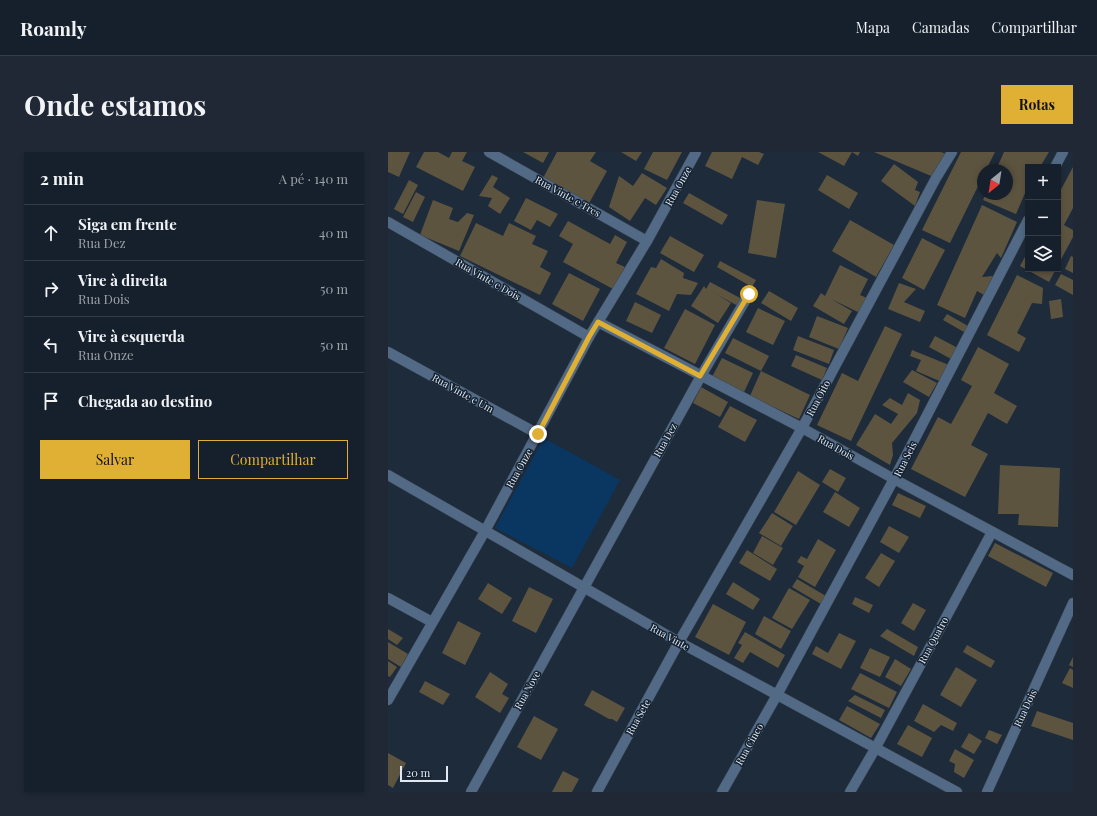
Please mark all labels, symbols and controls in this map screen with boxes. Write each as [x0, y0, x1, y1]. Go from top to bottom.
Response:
text: Roamly [20, 15, 87, 41]
text: Mapa [856, 18, 890, 37]
text: Camadas [912, 18, 969, 37]
text: Compartilhar [991, 18, 1077, 37]
button: Rotas [1001, 85, 1073, 124]
text: Onde estamos [24, 86, 206, 123]
street label: Rua Onze [661, 164, 695, 208]
north arrow [977, 164, 1013, 200]
map controls [1025, 164, 1061, 272]
button: + [1025, 164, 1061, 200]
text: 2 min [40, 167, 84, 189]
text: A pé · 140 m [279, 170, 348, 187]
street label: Rua Vinte e Tres [533, 172, 603, 220]
button: − [1025, 200, 1061, 236]
text: Siga em frente [78, 214, 177, 234]
icon: ahead [40, 222, 62, 244]
text: 40 m [319, 224, 348, 241]
text: Rua Dez [78, 234, 126, 251]
button: layers [1025, 236, 1061, 272]
street label: Rua Vinte e Dois [453, 255, 523, 303]
text: Vire à direita [78, 270, 167, 290]
icon: right [40, 278, 62, 300]
text: 50 m [320, 280, 348, 297]
route start [740, 285, 758, 303]
text: Rua Dois [78, 290, 130, 307]
text: Vire à esquerda [78, 326, 185, 346]
icon: left [40, 334, 62, 356]
text: 50 m [320, 336, 348, 353]
text: Rua Onze [78, 346, 134, 363]
street label: Rua Vinte e Um [430, 370, 496, 416]
street label: Rua Oito [803, 377, 834, 419]
icon: arrive [40, 390, 62, 412]
text: Chegada ao destino [78, 391, 212, 411]
street label: Rua Dez [650, 420, 680, 459]
route end [529, 425, 547, 443]
street label: Rua Dois [815, 431, 857, 463]
street label: Rua Seis [890, 439, 920, 479]
button: Salvar [40, 440, 190, 479]
button: Compartilhar [198, 440, 348, 479]
street label: Rua Onze [502, 446, 536, 490]
street label: Rua Quatro [915, 614, 951, 666]
street label: Rua Vinte [648, 620, 692, 654]
street label: Rua Nove [511, 668, 543, 712]
street label: Rua Dois [1010, 687, 1040, 729]
street label: Rua Sete [622, 697, 654, 737]
street label: Rua Cinco [732, 720, 766, 767]
scale bar [400, 764, 448, 783]
text: 20 m [406, 765, 430, 780]

